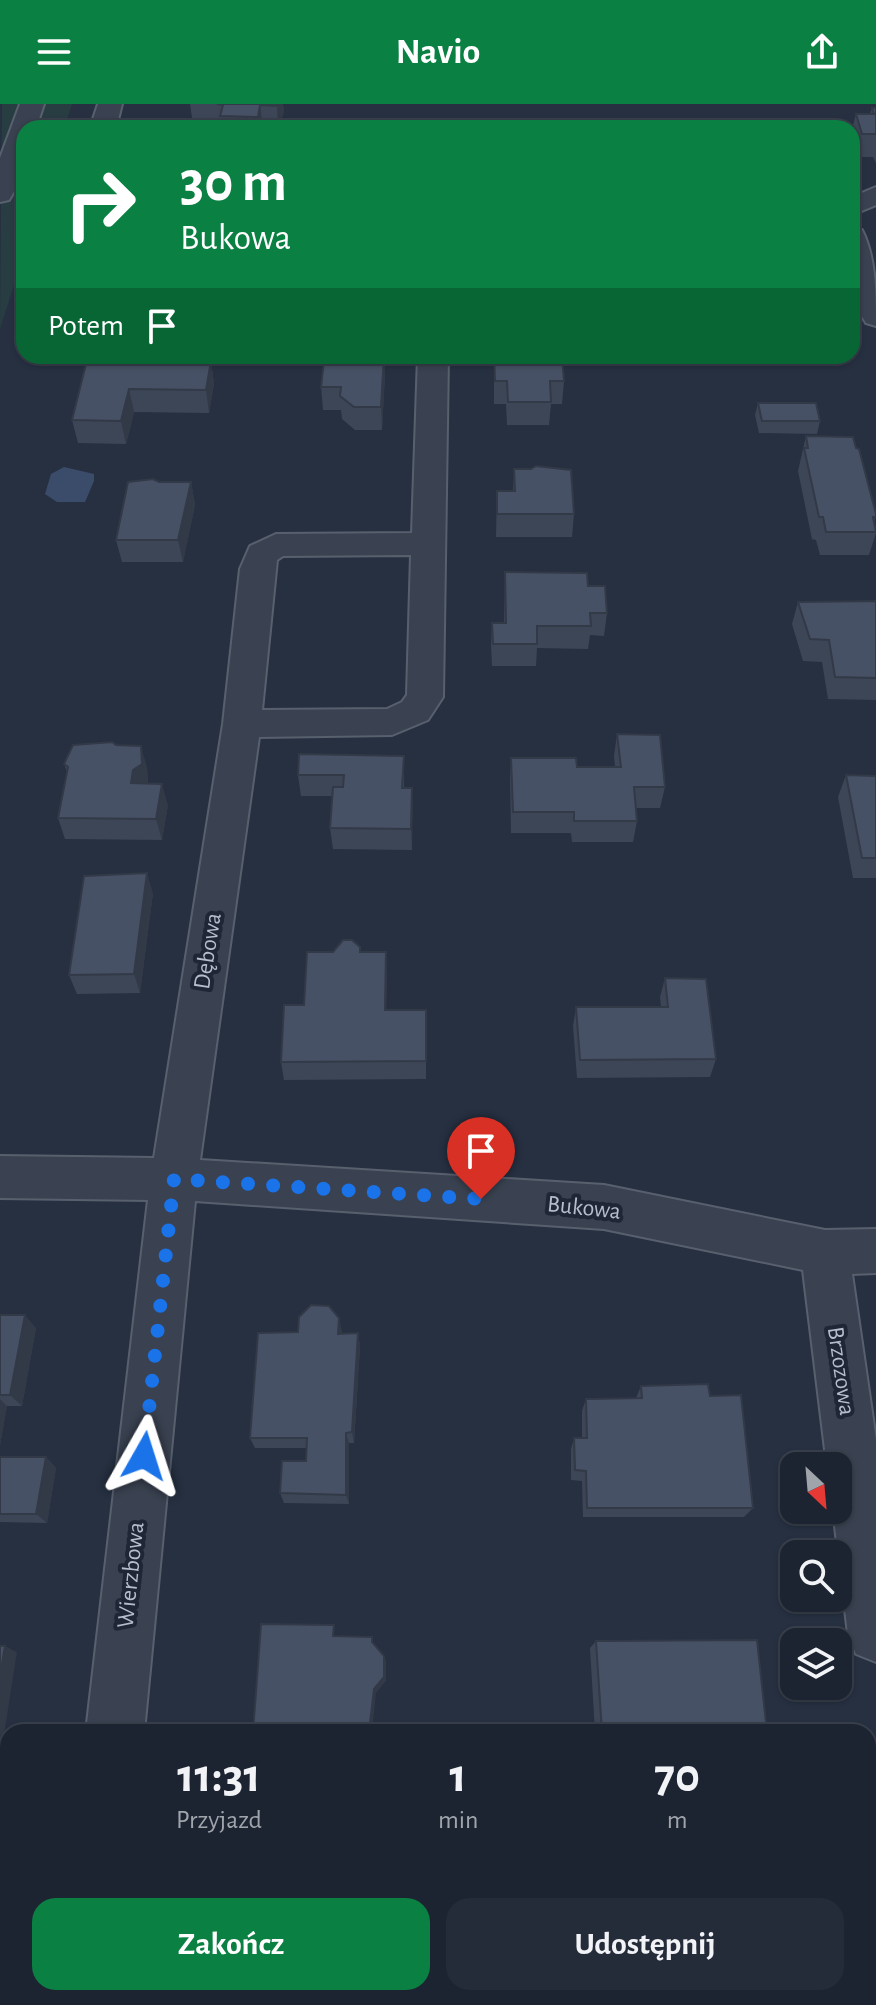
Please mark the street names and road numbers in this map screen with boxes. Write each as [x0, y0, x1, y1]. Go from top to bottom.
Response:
street label: Dębowa [190, 911, 226, 991]
street label: Bukowa [546, 1192, 622, 1224]
street label: Brzozowa [823, 1325, 859, 1417]
street label: Wierzbowa [113, 1521, 149, 1629]

